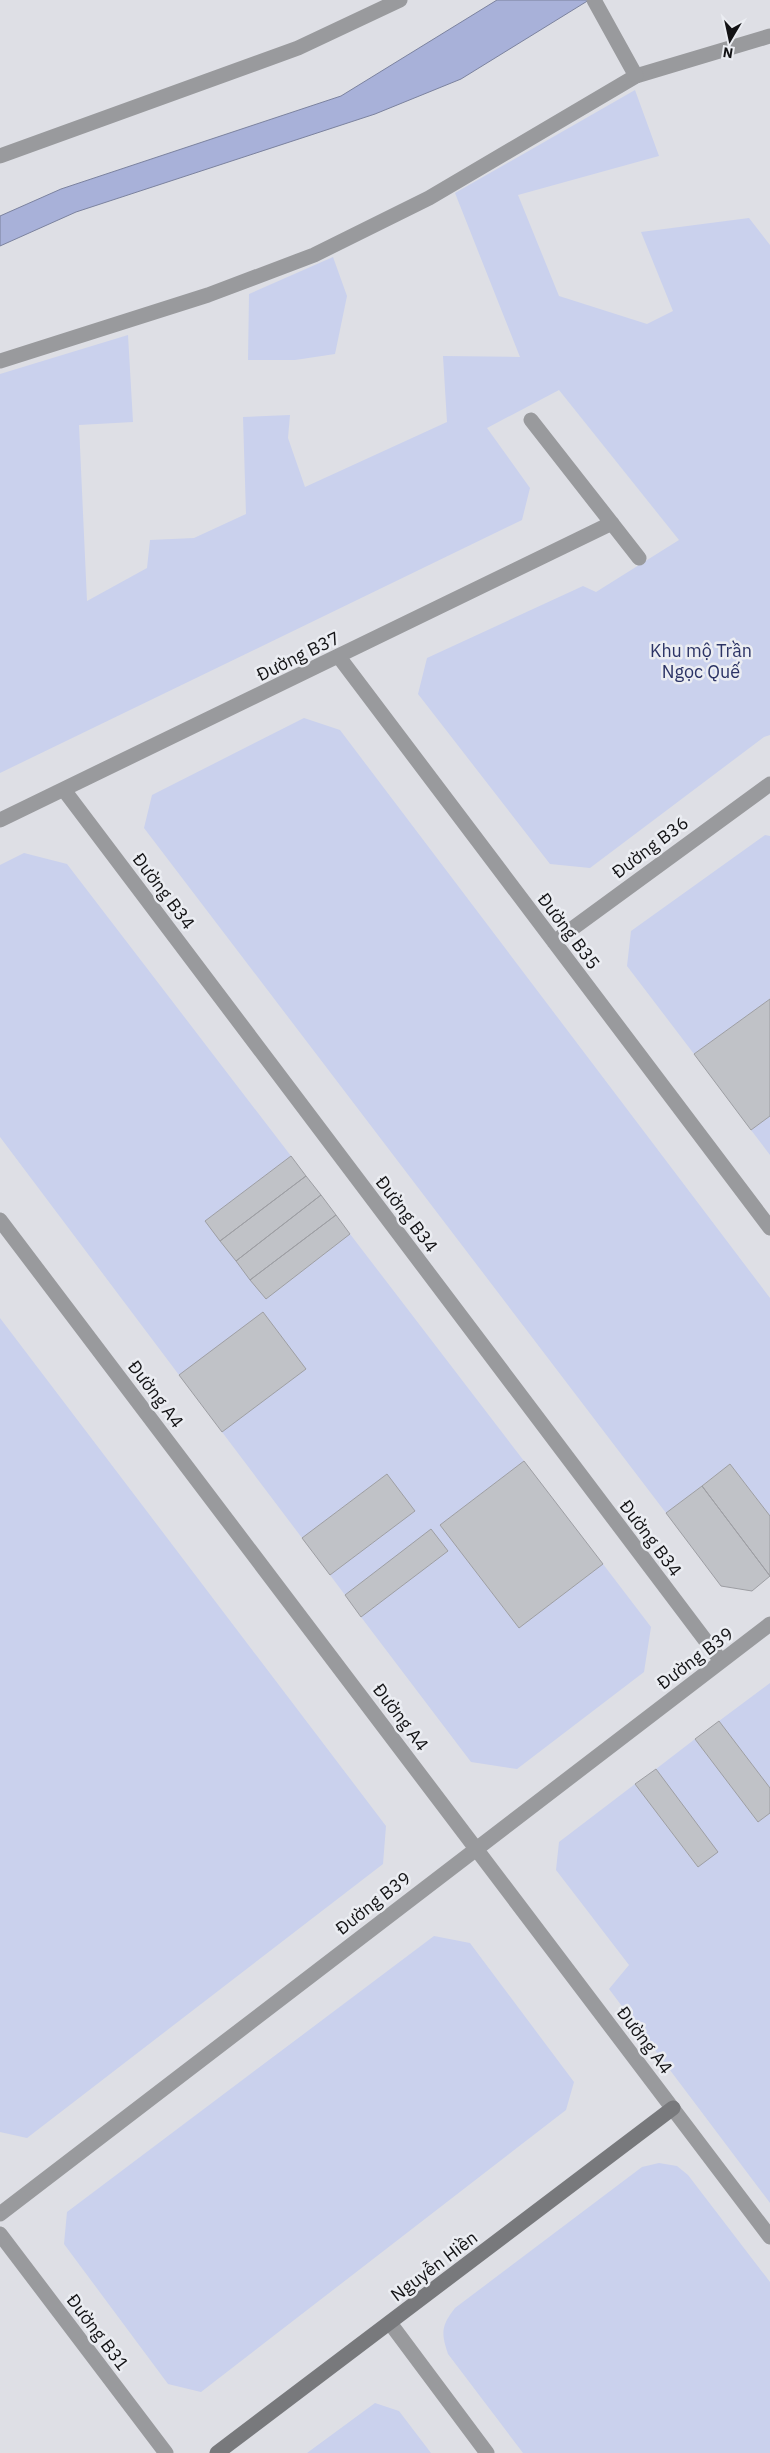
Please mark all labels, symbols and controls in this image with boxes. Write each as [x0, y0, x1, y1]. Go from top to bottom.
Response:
north arrow [705, 15, 755, 65]
text: N [722, 43, 734, 63]
street label: Đường B37 [253, 626, 343, 686]
park label: Khu mộ Trần Ngọc Quế [650, 639, 752, 683]
street label: Đường B36 [607, 811, 693, 883]
street label: Đường B34 [128, 848, 200, 934]
street label: Đường B35 [533, 888, 605, 974]
street label: Đường B34 [371, 1171, 443, 1257]
street label: Đường A4 [123, 1356, 189, 1433]
street label: Đường B34 [615, 1495, 687, 1581]
street label: Đường B39 [652, 1622, 738, 1694]
street label: Đường A4 [368, 1679, 434, 1756]
street label: Đường B39 [331, 1866, 415, 1940]
street label: Đường A4 [612, 2002, 678, 2079]
street label: Nguyễn Hiền [386, 2226, 482, 2306]
street label: Đường B31 [62, 2289, 134, 2375]

